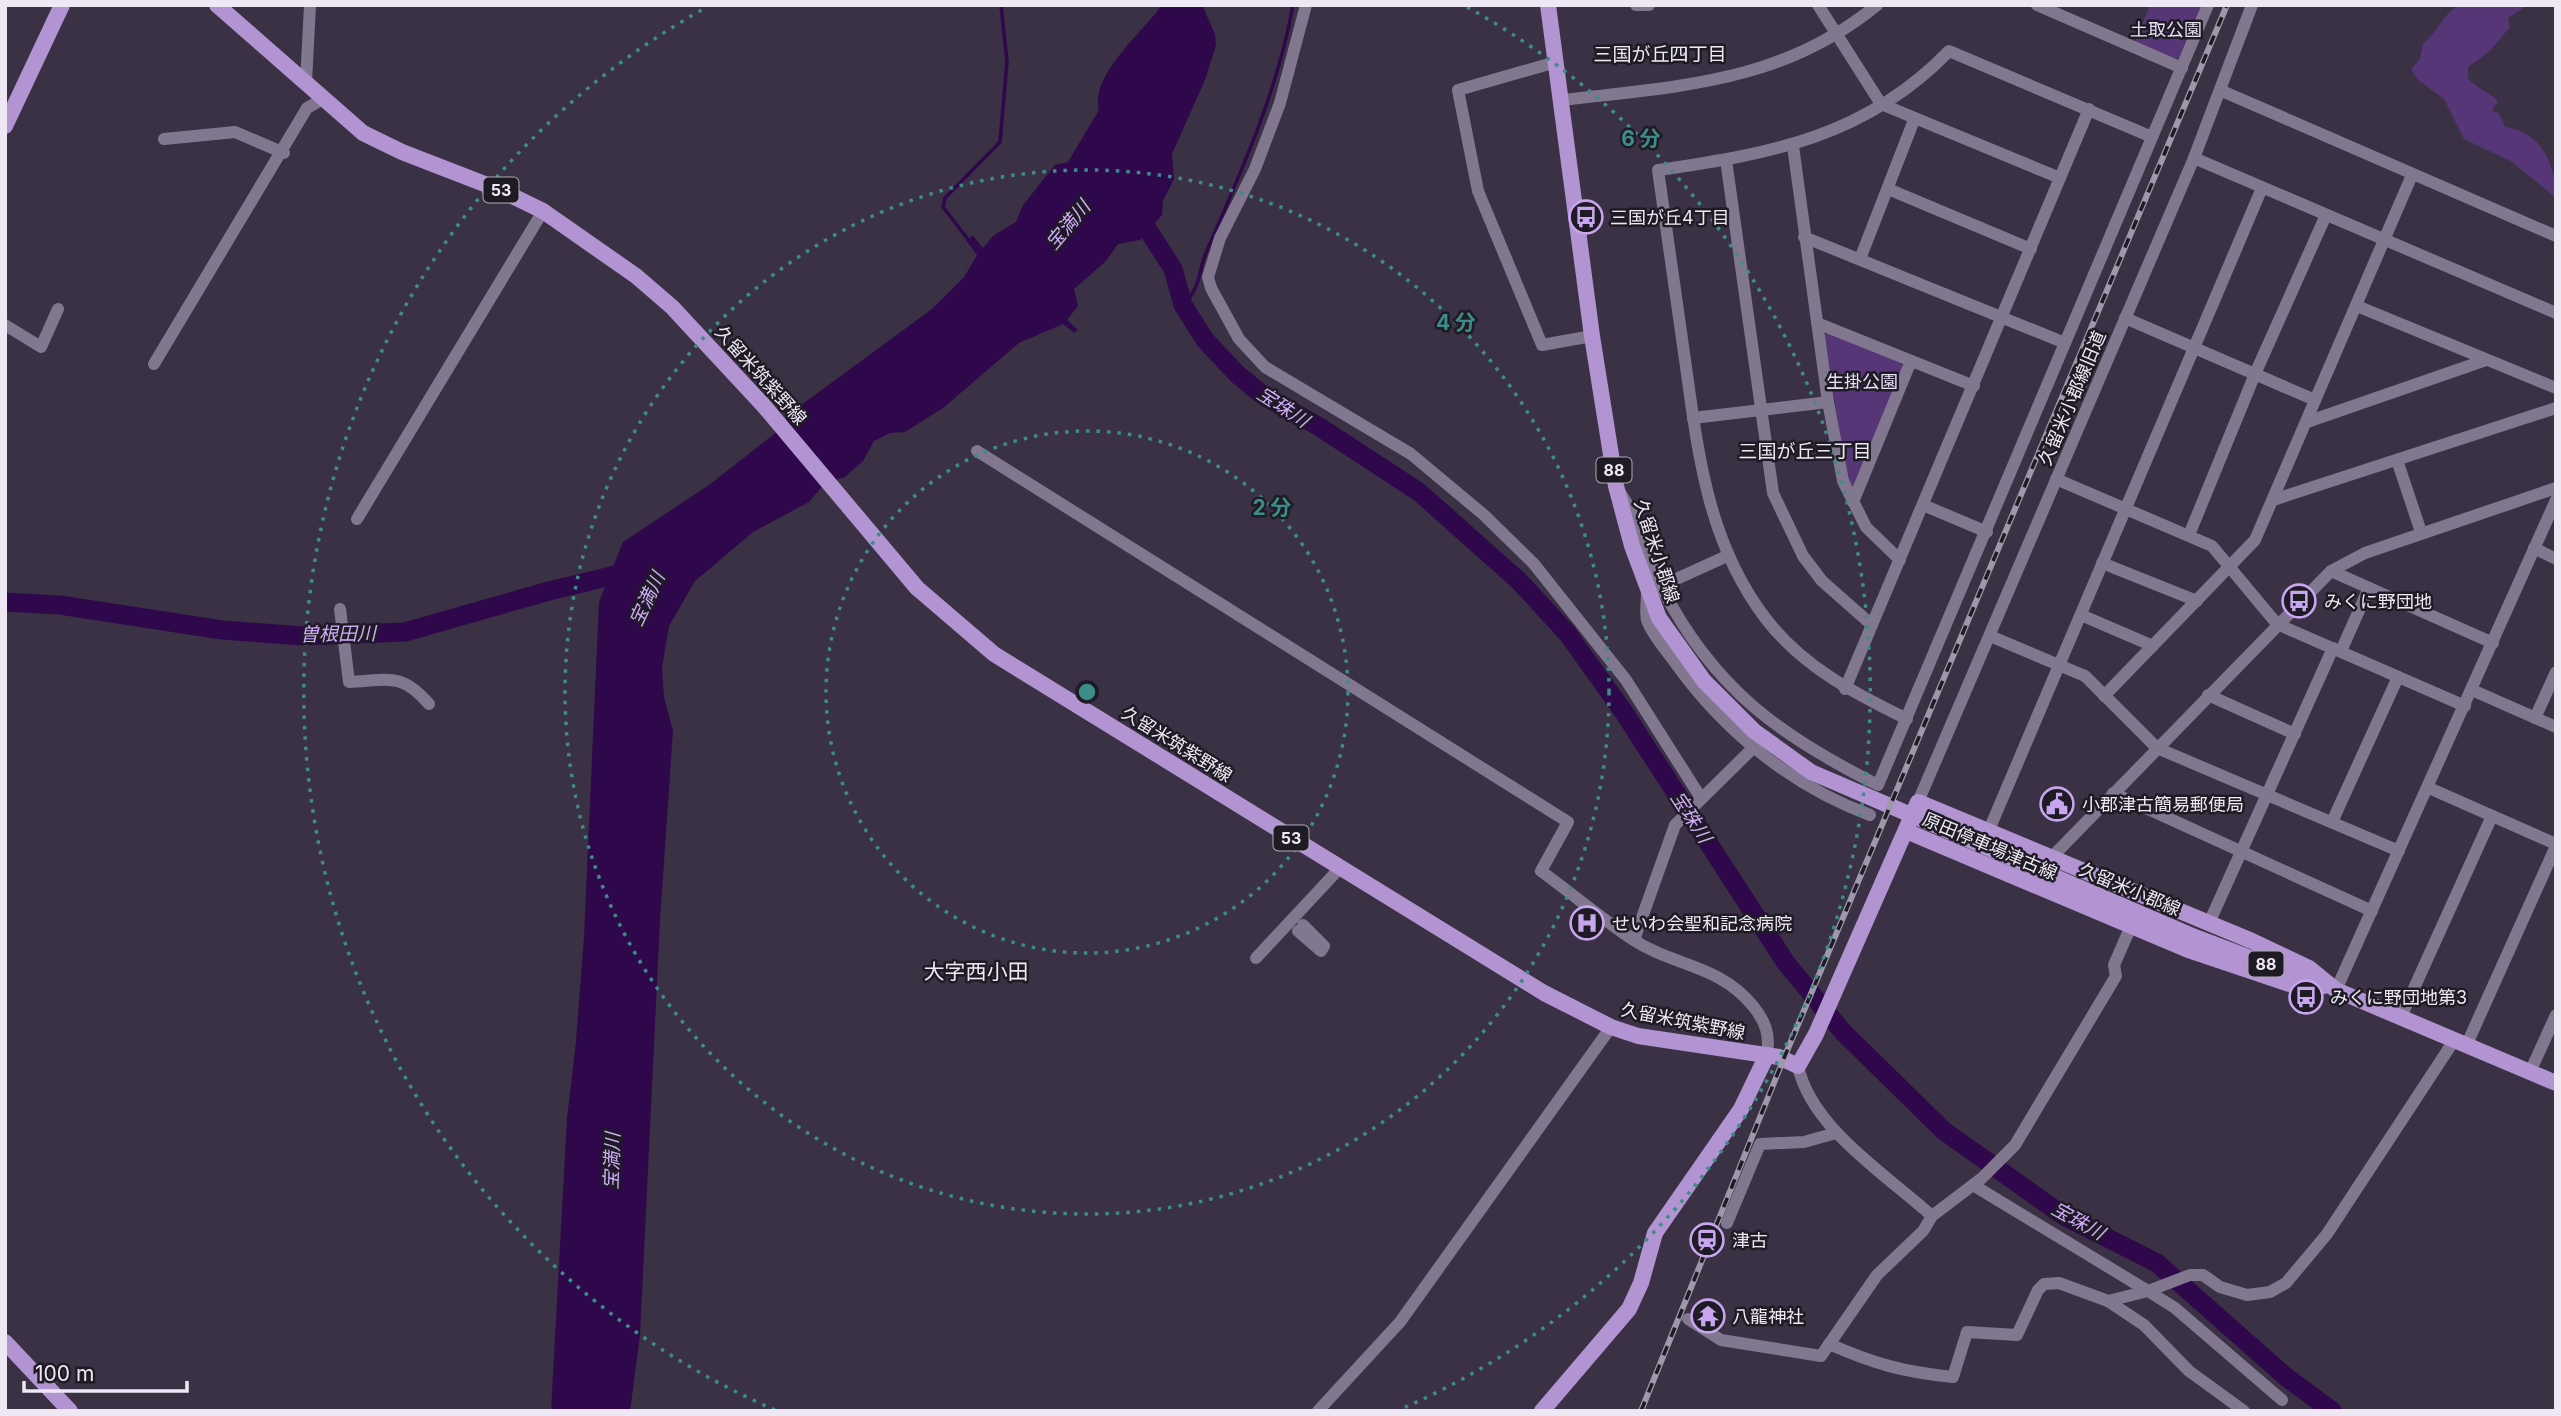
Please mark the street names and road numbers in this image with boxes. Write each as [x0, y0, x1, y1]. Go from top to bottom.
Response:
road number: 53 [484, 178, 518, 202]
street label: 久留米筑紫野線 [711, 321, 811, 429]
street label: 久留米小郡線旧道 [2034, 328, 2110, 468]
road number: 88 [1596, 457, 1632, 482]
street label: 久留米小郡線 [1630, 496, 1684, 606]
street label: 久留米筑紫野線 [1118, 702, 1236, 786]
street label: 原田停車場津古線 [1920, 808, 2060, 884]
road number: 53 [1274, 825, 1308, 850]
street label: 久留米小郡線 [2076, 858, 2184, 920]
road number: 88 [2248, 952, 2284, 976]
street label: 久留米筑紫野線 [1619, 999, 1747, 1043]

